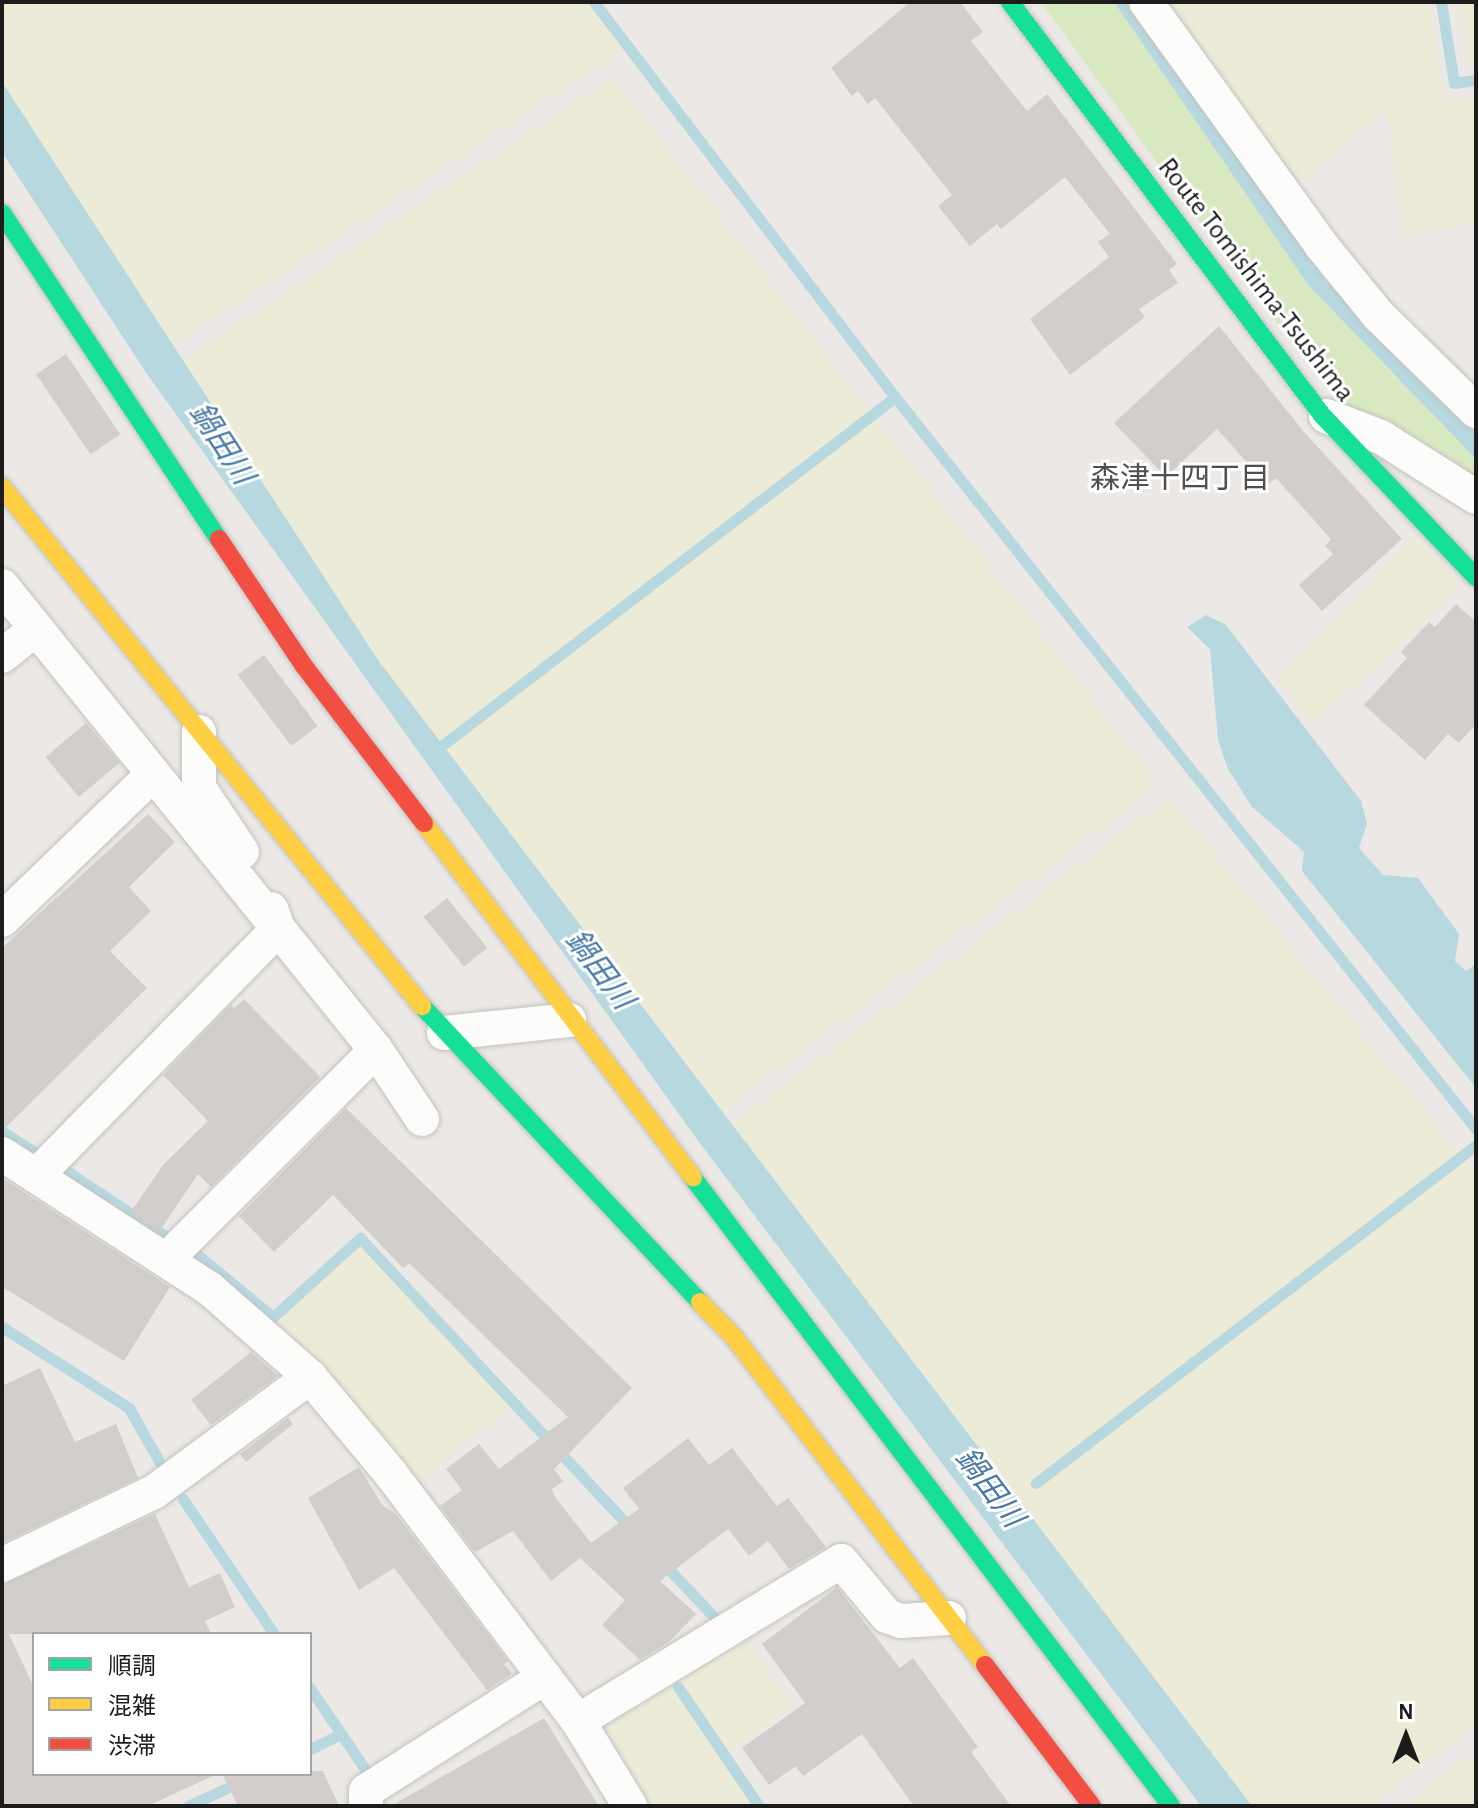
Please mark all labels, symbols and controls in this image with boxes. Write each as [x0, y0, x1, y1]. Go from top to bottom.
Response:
street label: Route Tomishima-Tsushima [1150, 151, 1362, 409]
water label: 鍋田川 [181, 396, 261, 492]
district label: 森津十四丁目 [1090, 461, 1270, 497]
water label: 鍋田川 [558, 923, 640, 1017]
water label: 鍋田川 [948, 1441, 1030, 1535]
legend [32, 1632, 312, 1776]
text: 順調 [108, 1655, 156, 1679]
text: 混雑 [108, 1695, 156, 1719]
north arrow [1366, 1696, 1446, 1776]
text: N [1398, 1701, 1414, 1723]
text: 渋滞 [108, 1735, 156, 1759]

